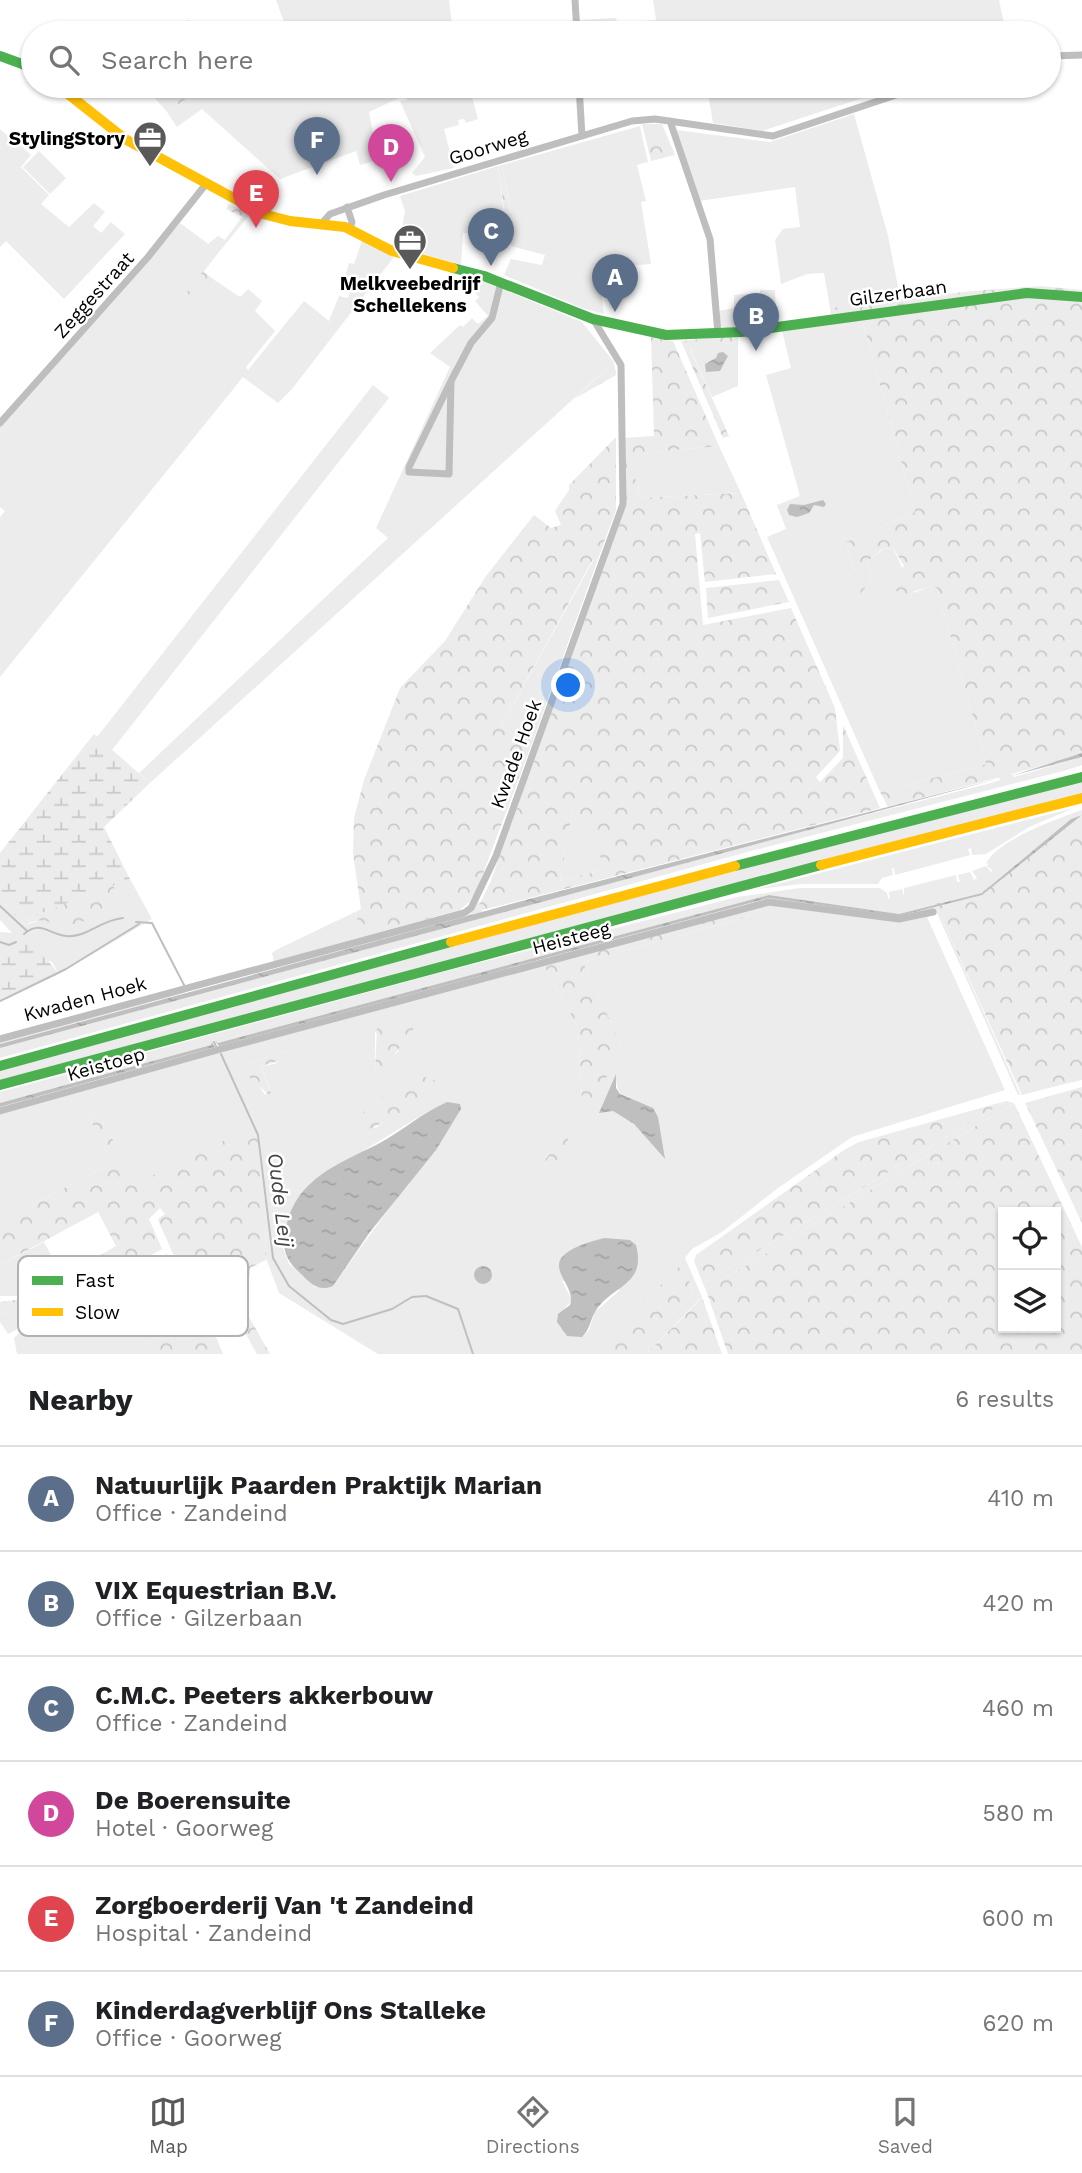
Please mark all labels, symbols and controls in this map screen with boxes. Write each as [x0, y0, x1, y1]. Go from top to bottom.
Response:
search box [21, 21, 1061, 98]
icon: search [45, 41, 83, 79]
text: Search here [101, 45, 253, 75]
pin: F [294, 117, 340, 175]
office icon: StylingStory [131, 119, 169, 168]
pin: D [368, 124, 414, 182]
street label: Goorweg [446, 124, 531, 170]
place label: StylingStory [9, 127, 125, 150]
pin: E [233, 170, 279, 228]
pin: C [468, 208, 514, 266]
office icon: Melkveebedrijf Schellekens [391, 222, 429, 271]
street label: Zeggestraat [49, 247, 139, 343]
pin: A [592, 254, 638, 312]
place label: Melkveebedrijf Schellekens [340, 272, 480, 317]
street label: Gilzerbaan [848, 275, 948, 311]
pin: B [733, 293, 779, 351]
your location [551, 668, 585, 702]
street label: Kwade Hoek [486, 696, 546, 812]
street label: Heisteeg [529, 916, 613, 959]
street label: Kwaden Hoek [21, 972, 149, 1026]
street label: Keistoep [64, 1042, 148, 1086]
water label: Oude Leij [263, 1151, 299, 1249]
map controls [998, 1207, 1061, 1333]
button: locate [998, 1207, 1061, 1270]
legend [18, 1256, 248, 1336]
text: Fast [75, 1269, 114, 1292]
button: layers [998, 1270, 1061, 1333]
text: Slow [75, 1301, 120, 1324]
text: Nearby [28, 1382, 133, 1417]
text: 6 results [955, 1386, 1054, 1413]
text: Natuurlijk Paarden Praktijk Marian [95, 1470, 542, 1500]
text: A [43, 1485, 59, 1512]
text: 410 m [987, 1485, 1054, 1512]
text: Office · Zandeind [95, 1500, 288, 1527]
text: VIX Equestrian B.V. [95, 1575, 337, 1605]
text: B [43, 1590, 59, 1617]
text: 420 m [982, 1590, 1054, 1617]
text: Office · Gilzerbaan [95, 1605, 303, 1632]
text: C.M.C. Peeters akkerbouw [95, 1680, 433, 1710]
text: C [43, 1695, 59, 1722]
text: 460 m [982, 1695, 1054, 1722]
text: Office · Zandeind [95, 1710, 288, 1737]
text: De Boerensuite [95, 1785, 291, 1815]
text: D [43, 1800, 59, 1827]
text: 580 m [982, 1800, 1054, 1827]
text: Hotel · Goorweg [95, 1815, 273, 1842]
text: Zorgboerderij Van 't Zandeind [95, 1890, 474, 1920]
text: E [44, 1905, 58, 1932]
text: 600 m [982, 1905, 1054, 1932]
text: Hospital · Zandeind [95, 1920, 312, 1947]
text: Kinderdagverblijf Ons Stalleke [95, 1995, 486, 2025]
text: F [44, 2010, 58, 2037]
text: 620 m [983, 2010, 1054, 2037]
text: Office · Goorweg [95, 2025, 281, 2052]
tab: Map [149, 2093, 188, 2158]
tab: Directions [486, 2093, 580, 2158]
tab: Saved [878, 2093, 933, 2158]

